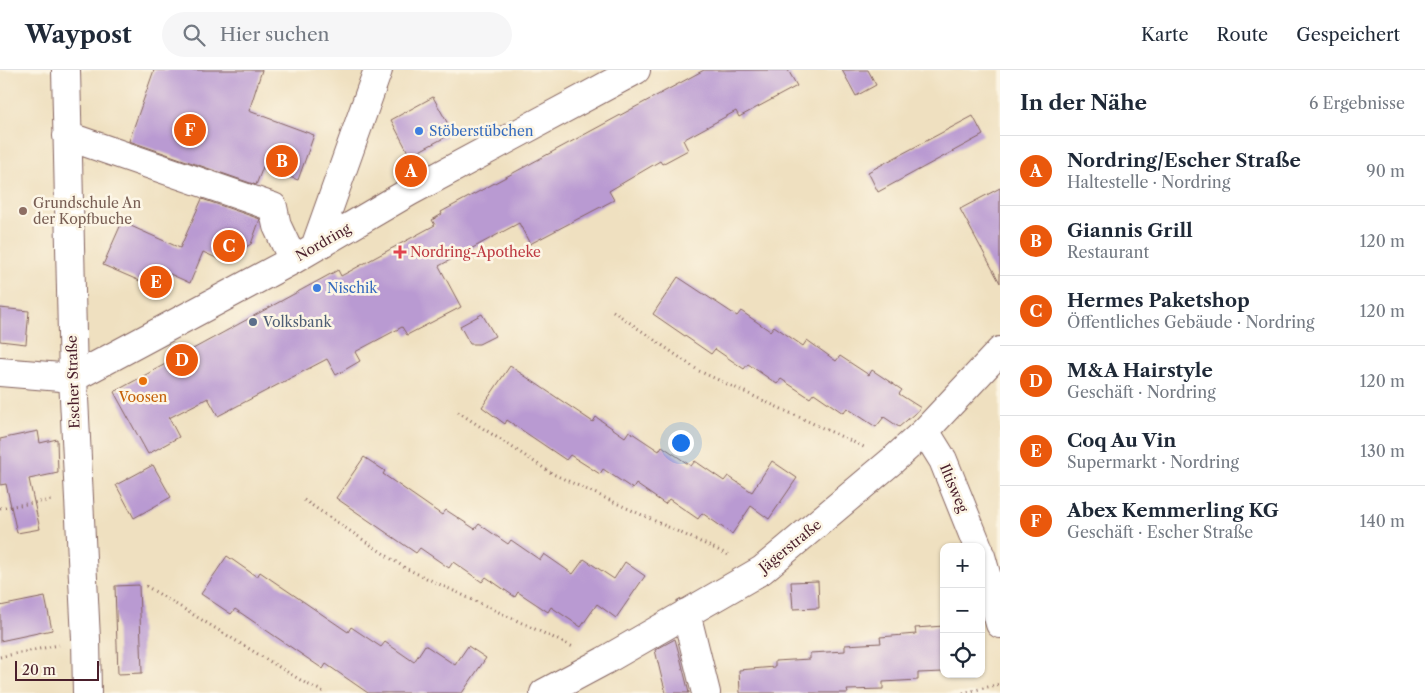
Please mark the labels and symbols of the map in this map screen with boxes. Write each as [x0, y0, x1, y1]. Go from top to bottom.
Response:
pin: F [174, 111, 206, 149]
place label: Stöberstübchen [429, 122, 534, 140]
marker: Stöberstübchen [413, 125, 425, 137]
pin: B [266, 142, 298, 180]
pin: A [395, 152, 427, 190]
place label: Grundschule An der Kopfbuche [33, 194, 141, 228]
marker: Grundschule An der Kopfbuche [17, 205, 29, 217]
street label: Nordring [292, 219, 354, 265]
pin: C [213, 227, 245, 265]
place label: Nordring-Apotheke [410, 243, 541, 261]
marker: Nordring-Apotheke [394, 246, 406, 258]
pin: E [140, 263, 172, 301]
place label: Nischik [327, 279, 378, 297]
marker: Nischik [311, 282, 323, 294]
place label: Volksbank [262, 313, 332, 331]
marker: Volksbank [247, 316, 259, 328]
street label: Escher Straße [62, 335, 84, 429]
pin: D [166, 341, 198, 379]
marker: Voosen [137, 375, 149, 387]
place label: Voosen [118, 388, 168, 406]
your location [668, 430, 694, 456]
street label: Iltisweg [936, 461, 973, 516]
street label: Jägerstraße [754, 515, 825, 578]
scale bar [15, 658, 99, 681]

